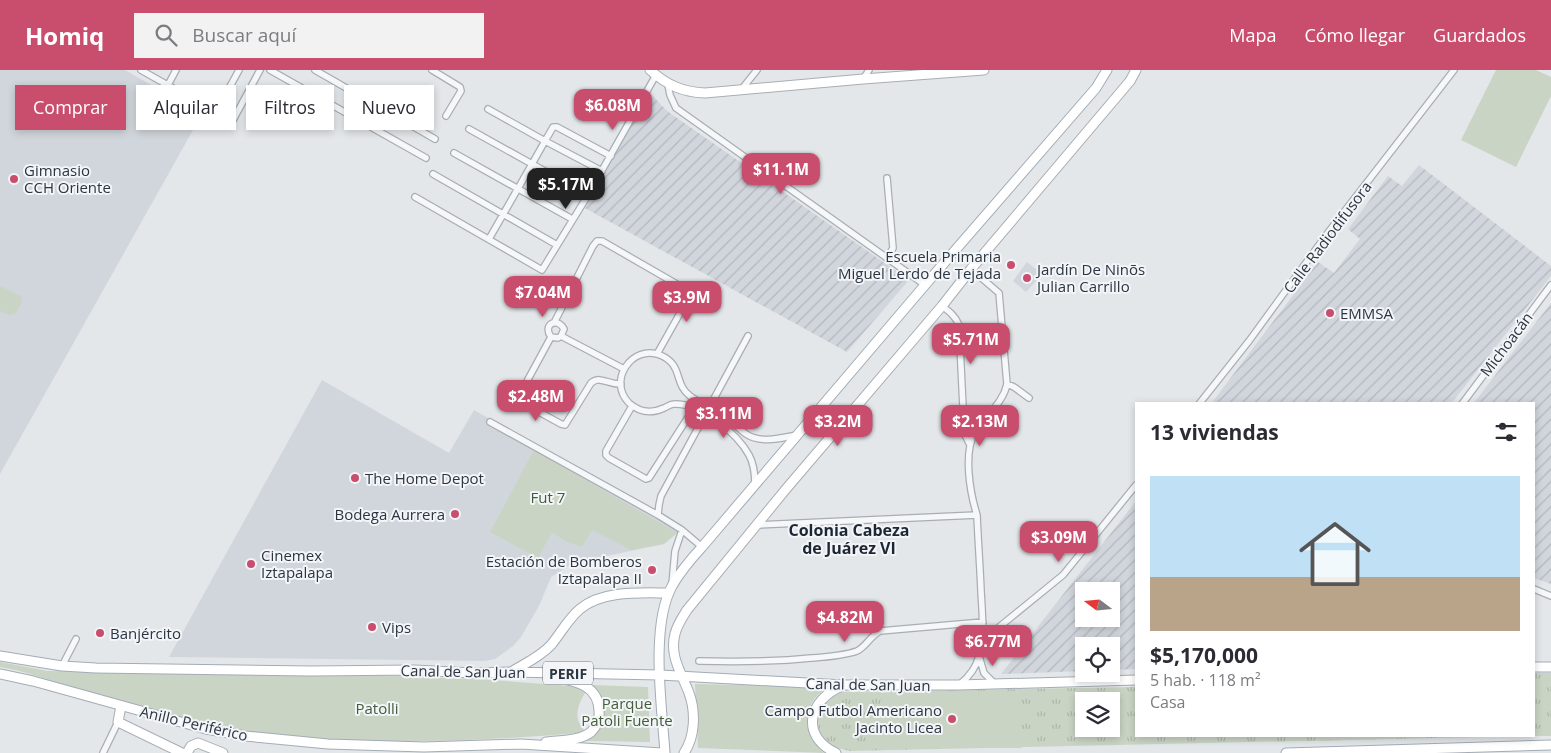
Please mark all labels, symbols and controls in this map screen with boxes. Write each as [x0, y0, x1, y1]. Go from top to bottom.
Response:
search box [134, 13, 484, 58]
text: Homiq [25, 19, 104, 52]
icon: search [152, 21, 180, 49]
text: Buscar aquí [192, 22, 296, 48]
text: Mapa [1229, 23, 1276, 47]
text: Cómo llegar [1304, 23, 1405, 47]
text: Guardados [1433, 23, 1526, 47]
chip: Comprar [15, 85, 126, 130]
chip: Alquilar [136, 85, 236, 130]
chip: Filtros [246, 85, 334, 130]
chip: Nuevo [344, 85, 434, 130]
pin: $6.08M [572, 88, 654, 131]
text: $6.08M [585, 94, 641, 116]
pin: $11.1M [740, 152, 822, 195]
text: $11.1M [753, 158, 809, 180]
place label: Gimnasio CCH Oriente [24, 160, 111, 197]
pin: $5.17M [525, 168, 607, 210]
marker: Gimnasio CCH Oriente [8, 173, 20, 185]
text: $5.17M [538, 173, 594, 195]
street label: Calle Radiodifusora [1278, 177, 1376, 297]
place label: Escuela Primaria Miguel Lerdo de Tejada [838, 246, 1001, 283]
marker: Escuela Primaria Miguel Lerdo de Tejada [1005, 259, 1017, 271]
place label: Jardín De Ninõs Julian Carrillo [1035, 259, 1145, 296]
marker: Jardín De Ninõs Julian Carrillo [1021, 272, 1033, 284]
pin: $7.04M [502, 276, 584, 318]
pin: $3.9M [652, 280, 722, 323]
text: $7.04M [515, 281, 571, 303]
text: $3.9M [663, 286, 711, 308]
place label: EMMSA [1340, 303, 1394, 323]
marker: EMMSA [1324, 307, 1336, 319]
street label: Michoacán [1475, 308, 1537, 380]
pin: $5.71M [930, 322, 1012, 365]
text: $5.71M [943, 328, 999, 350]
pin: $2.48M [495, 380, 577, 422]
text: $2.48M [508, 385, 564, 407]
pin: $3.11M [683, 396, 765, 439]
text: $3.11M [696, 402, 752, 424]
pin: $3.2M [803, 404, 873, 447]
pin: $2.13M [939, 404, 1021, 447]
text: $3.2M [814, 410, 862, 432]
text: $2.13M [952, 410, 1008, 432]
text: 13 viviendas [1150, 418, 1279, 446]
icon: filters [1492, 418, 1520, 446]
place label: The Home Depot [365, 468, 484, 488]
marker: The Home Depot [349, 472, 361, 484]
park label: Fut 7 [531, 487, 565, 507]
place label: Bodega Aurrera [334, 504, 445, 524]
marker: Bodega Aurrera [449, 508, 461, 520]
icon: home [1290, 509, 1380, 599]
district label: Colonia Cabeza de Juárez VI [788, 519, 910, 559]
pin: $3.09M [1018, 520, 1100, 563]
text: $3.09M [1031, 526, 1087, 548]
place label: Cinemex Iztapalapa [261, 545, 333, 582]
place label: Estación de Bomberos Iztapalapa II [486, 551, 642, 588]
marker: Cinemex Iztapalapa [245, 558, 257, 570]
marker: Estación de Bomberos Iztapalapa II [646, 564, 658, 576]
north arrow [1075, 582, 1120, 628]
map controls [1075, 582, 1120, 737]
pin: $4.82M [804, 600, 886, 643]
text: $4.82M [817, 606, 873, 628]
place label: Vips [382, 617, 411, 637]
marker: Vips [366, 621, 378, 633]
place label: Banjército [110, 623, 181, 643]
pin: $6.77M [952, 624, 1034, 667]
marker: Banjército [94, 627, 106, 639]
text: $6.77M [965, 630, 1021, 652]
button: locate [1075, 637, 1120, 682]
text: $5,170,000 [1150, 641, 1258, 669]
street label: Canal de San Juan [400, 660, 526, 682]
road number: PERIF [543, 662, 593, 684]
text: 5 hab. · 118 m² [1150, 669, 1261, 691]
street label: Canal de San Juan [805, 673, 931, 695]
text: Casa [1150, 691, 1185, 713]
button: layers [1075, 692, 1120, 737]
park label: Parque Patoli Fuente [581, 693, 673, 730]
park label: Patolli [355, 698, 399, 718]
place label: Campo Futbol Americano Jacinto Licea [765, 700, 942, 737]
street label: Anillo Periférico [138, 701, 250, 745]
marker: Campo Futbol Americano Jacinto Licea [946, 713, 958, 725]

